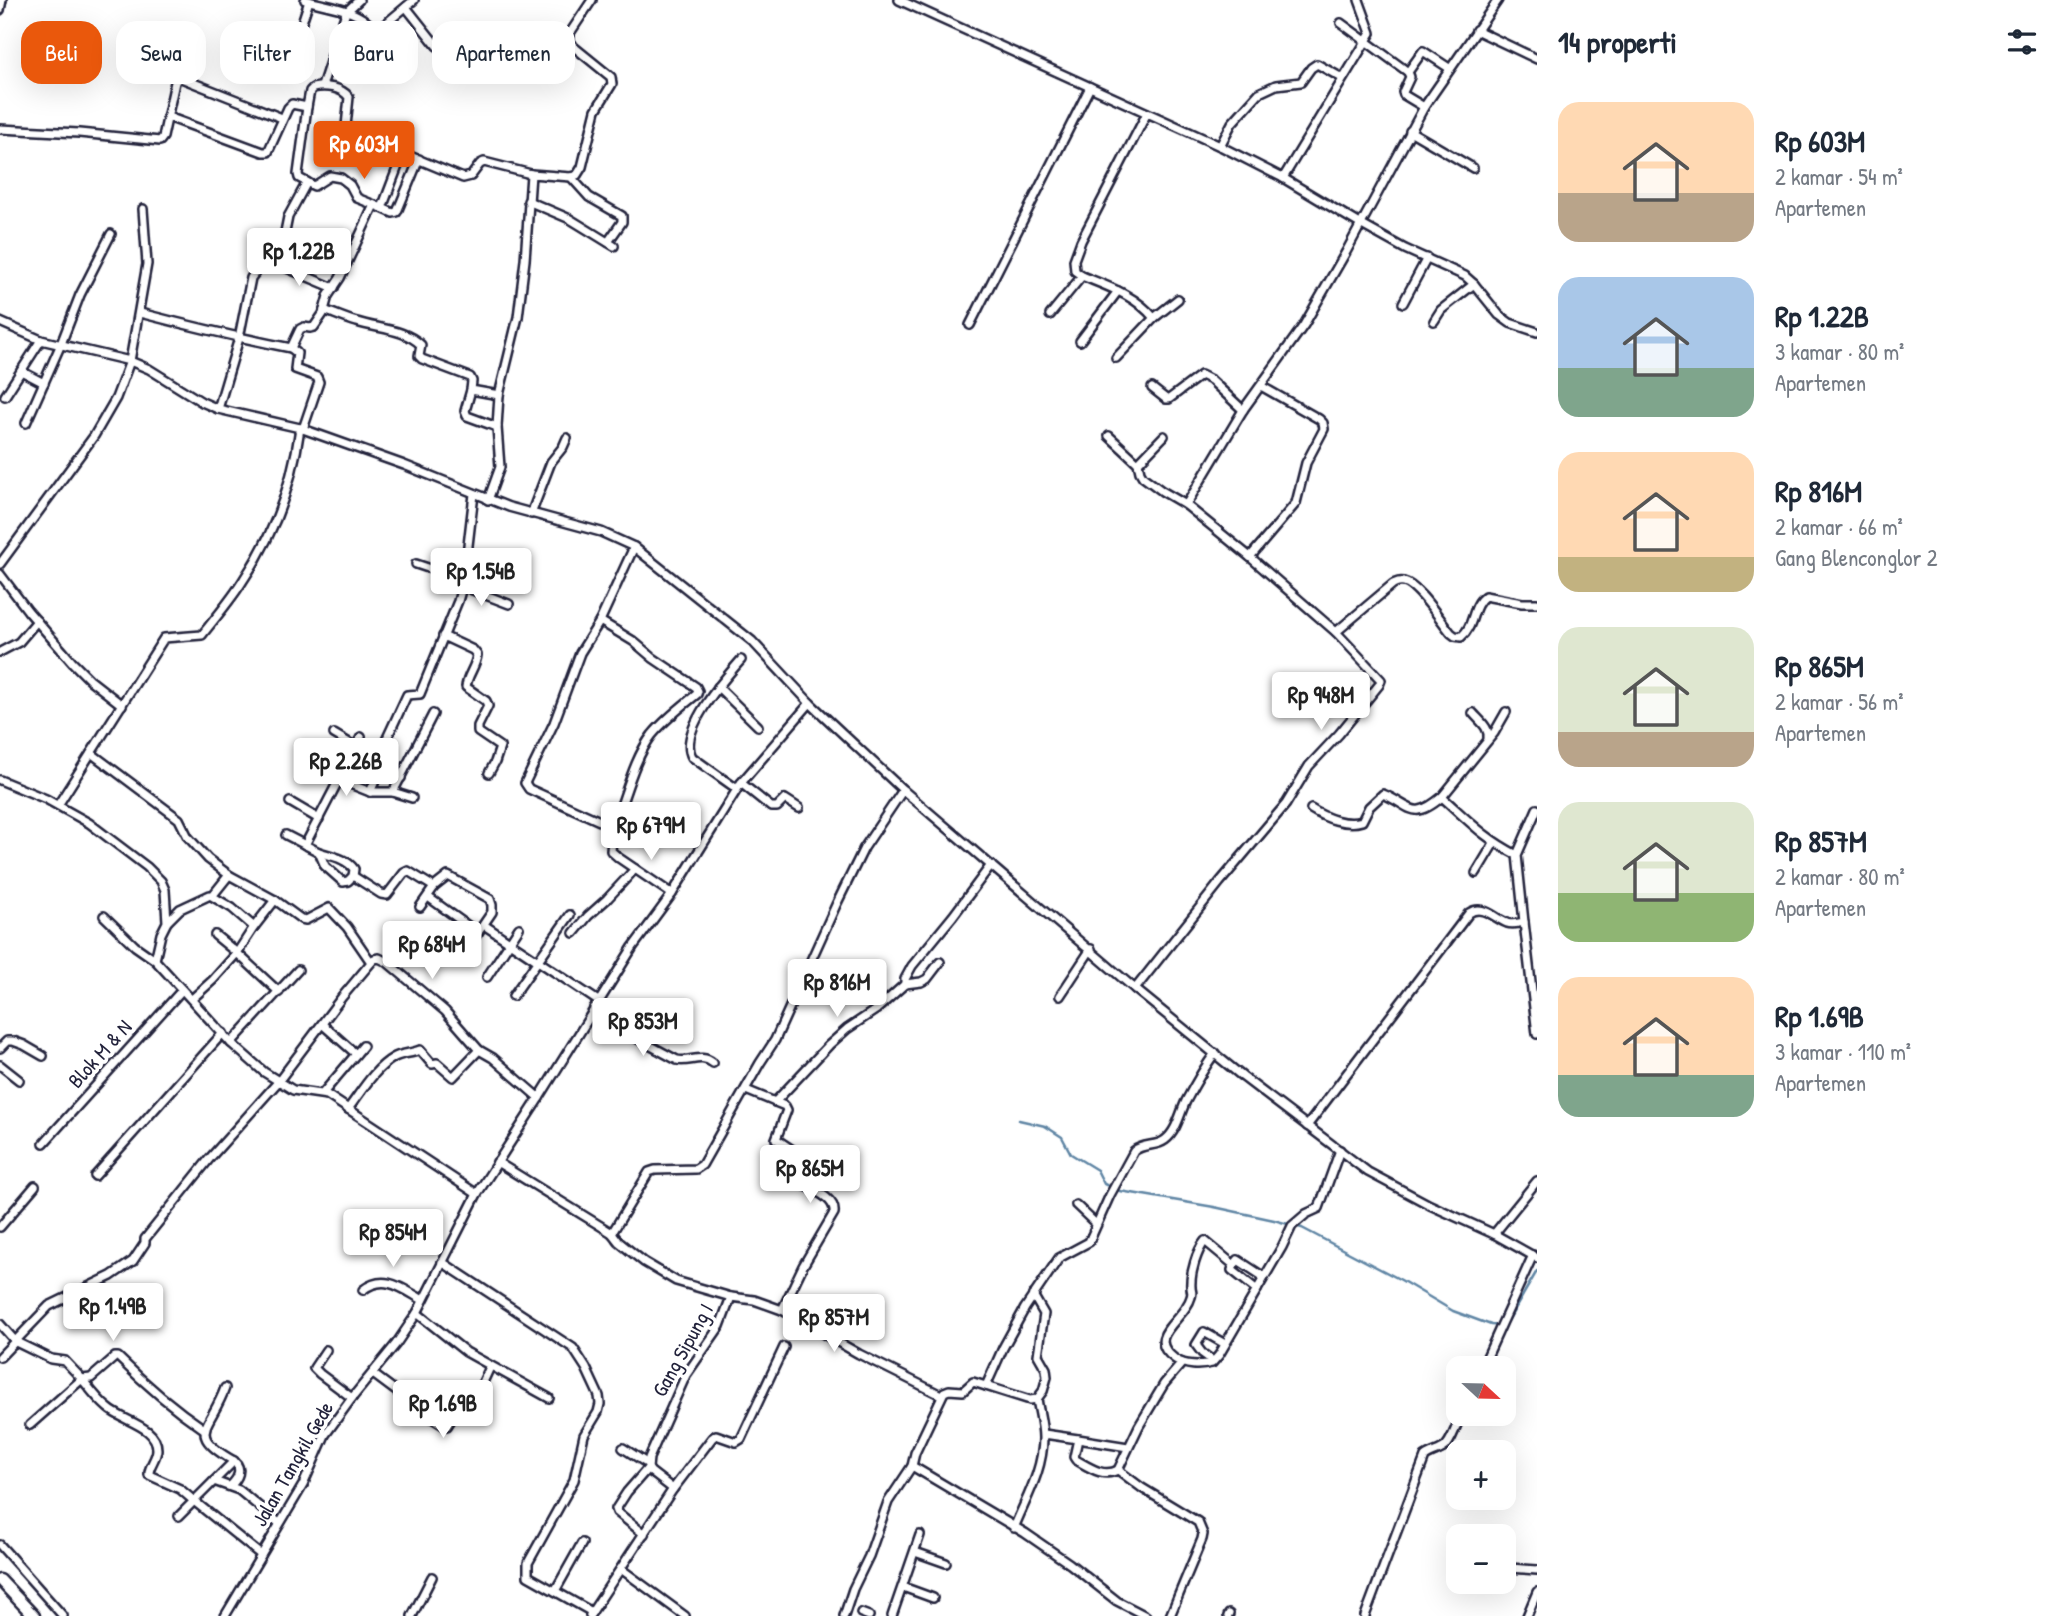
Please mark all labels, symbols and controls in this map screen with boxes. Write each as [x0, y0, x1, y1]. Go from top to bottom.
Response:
chip: Beli [21, 21, 102, 84]
chip: Sewa [116, 21, 206, 84]
chip: Filter [220, 21, 315, 84]
chip: Baru [329, 21, 418, 84]
chip: Apartemen [432, 21, 575, 84]
text: 14 properti [1558, 22, 1677, 62]
icon: filters [2003, 23, 2041, 61]
text: Rp 603M [1775, 121, 1865, 161]
pin: Rp 603M [299, 122, 429, 181]
text: Rp 603M [329, 128, 399, 159]
icon: home [1614, 130, 1698, 214]
text: 2 kamar · 54 m² [1775, 161, 1903, 192]
text: Apartemen [1775, 192, 1866, 223]
pin: Rp 1.22B [227, 229, 371, 288]
text: Rp 1.22B [263, 235, 335, 266]
text: Rp 1.22B [1775, 296, 1869, 336]
icon: home [1614, 305, 1698, 389]
text: 3 kamar · 80 m² [1775, 336, 1904, 367]
text: Apartemen [1775, 367, 1866, 398]
text: Rp 816M [1775, 471, 1862, 511]
icon: home [1614, 480, 1698, 564]
text: 2 kamar · 66 m² [1775, 511, 1903, 542]
text: Gang Blenconglor 2 [1775, 542, 1937, 573]
pin: Rp 1.54B [409, 548, 553, 608]
text: Rp 1.54B [447, 555, 515, 586]
text: Rp 865M [1775, 646, 1864, 686]
icon: home [1614, 655, 1698, 739]
pin: Rp 948M [1256, 672, 1386, 732]
text: Rp 948M [1288, 679, 1354, 710]
text: 2 kamar · 56 m² [1775, 686, 1903, 717]
text: Apartemen [1775, 717, 1866, 748]
pin: Rp 2.26B [274, 738, 418, 798]
text: Rp 2.26B [310, 745, 382, 776]
pin: Rp 679M [586, 802, 716, 862]
text: Rp 679M [617, 809, 685, 840]
text: Rp 857M [1775, 821, 1867, 861]
icon: home [1614, 830, 1698, 914]
text: 2 kamar · 80 m² [1775, 861, 1905, 892]
text: Apartemen [1775, 892, 1866, 923]
pin: Rp 684M [367, 922, 497, 981]
text: Rp 684M [398, 928, 466, 959]
pin: Rp 816M [772, 960, 902, 1019]
text: Rp 816M [804, 966, 870, 997]
text: Rp 1.69B [1775, 996, 1864, 1036]
pin: Rp 853M [578, 998, 708, 1058]
text: Rp 853M [608, 1005, 678, 1036]
icon: home [1614, 1005, 1698, 1089]
street label: Blok M & N [61, 1013, 138, 1094]
text: 3 kamar · 110 m² [1775, 1036, 1911, 1067]
text: Apartemen [1775, 1067, 1866, 1098]
pin: Rp 865M [745, 1146, 875, 1205]
text: Rp 865M [776, 1152, 844, 1183]
pin: Rp 854M [328, 1210, 458, 1269]
text: Rp 854M [359, 1216, 427, 1247]
pin: Rp 1.49B [41, 1284, 185, 1343]
text: Rp 1.49B [79, 1290, 147, 1321]
pin: Rp 857M [769, 1294, 899, 1354]
street label: Gang Sipung I [645, 1298, 720, 1402]
text: Rp 857M [799, 1301, 869, 1332]
north arrow [1446, 1356, 1516, 1426]
map controls [1446, 1356, 1516, 1594]
pin: Rp 1.69B [371, 1380, 515, 1440]
text: Rp 1.69B [409, 1387, 477, 1418]
street label: Jalan Tangkil Gede [245, 1396, 340, 1532]
button: + [1446, 1440, 1516, 1510]
button: − [1446, 1524, 1516, 1594]

